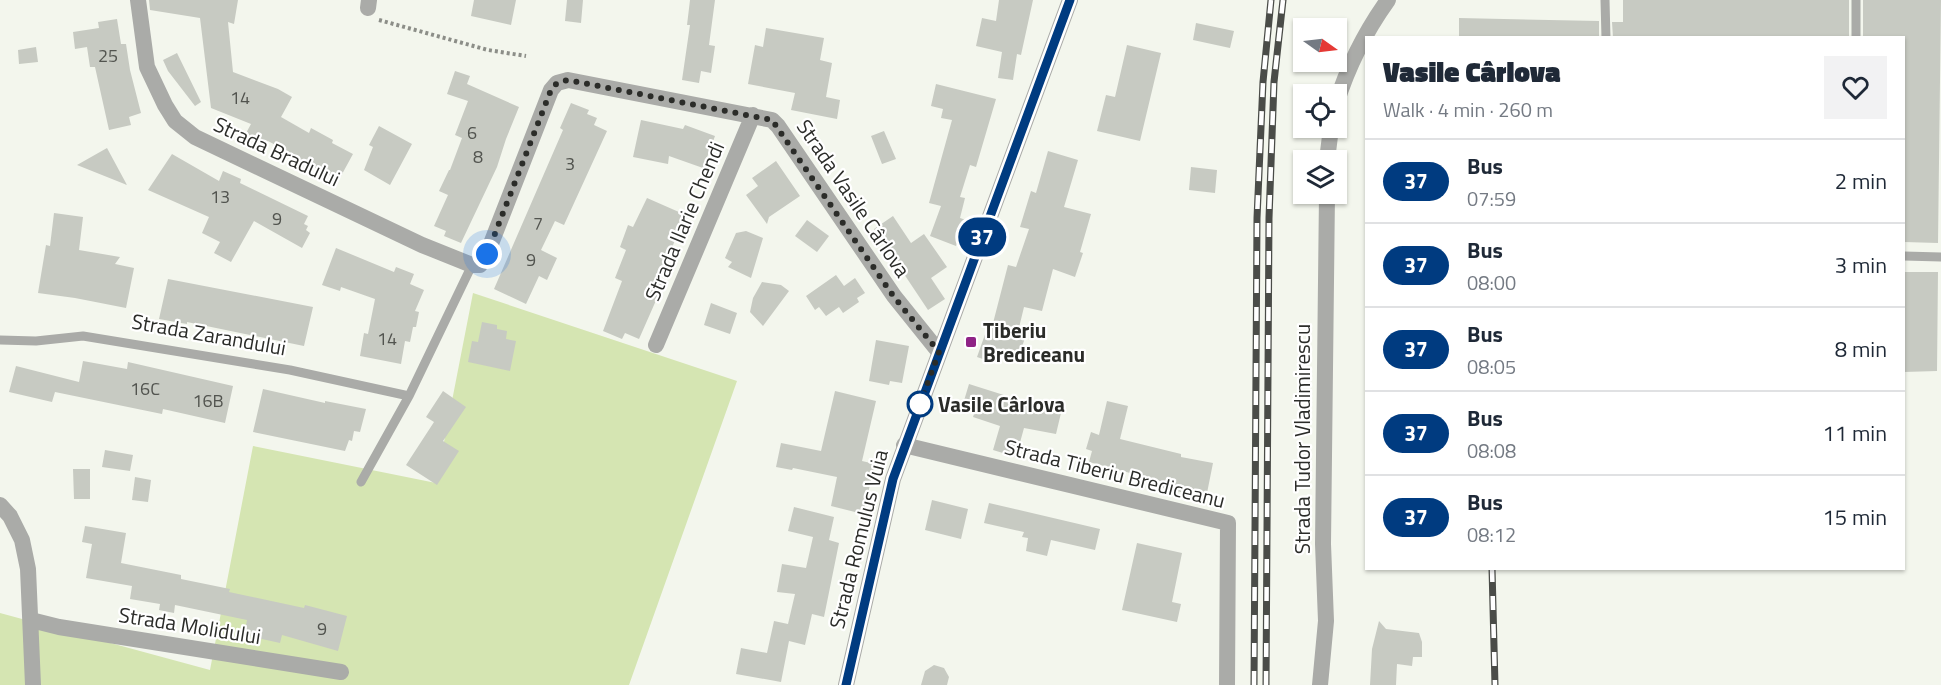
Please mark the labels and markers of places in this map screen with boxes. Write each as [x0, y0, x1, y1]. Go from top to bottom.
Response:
place label: Tiberiu Brediceanu [983, 314, 1085, 370]
marker: Tiberiu Brediceanu [964, 335, 978, 349]
place label: Vasile Cârlova [938, 388, 1065, 420]
marker: Vasile Cârlova [907, 391, 933, 417]

